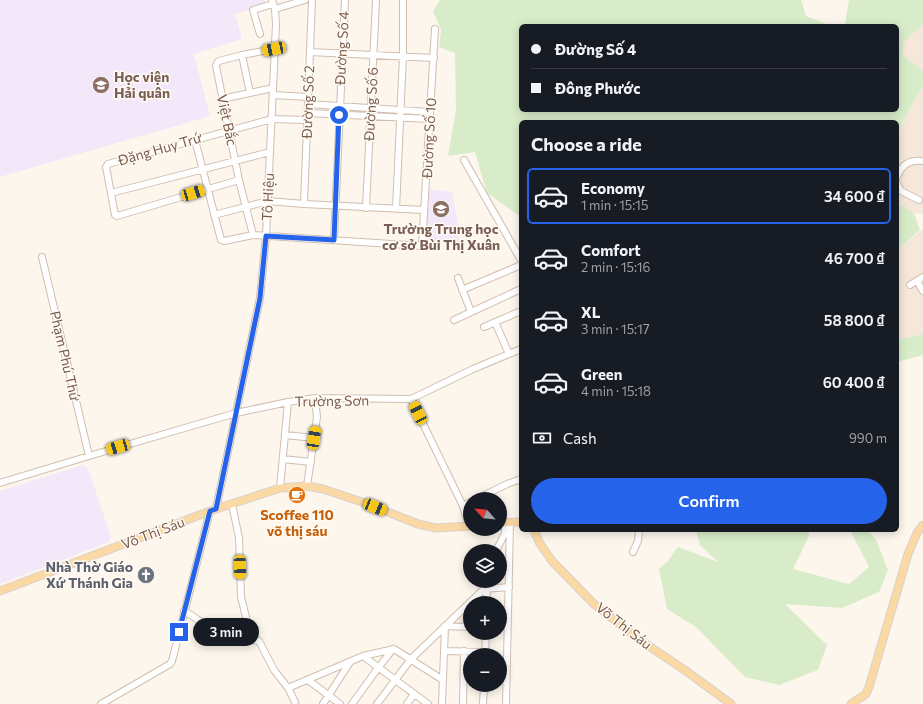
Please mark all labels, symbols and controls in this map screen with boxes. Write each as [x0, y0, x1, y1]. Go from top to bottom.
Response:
street label: Đường Số 4 [331, 10, 352, 86]
text: Đường Số 4 [555, 40, 636, 58]
car [261, 41, 287, 57]
street label: Đường Số 2 [298, 65, 317, 140]
street label: Đường Số 6 [360, 67, 381, 142]
place label: Học viện Hải quân [114, 68, 170, 101]
school or university icon: Học viện Hải quân [91, 75, 111, 95]
text: Đông Phước [555, 79, 640, 97]
street label: Việt Bắc [214, 93, 241, 147]
street label: Đường Số 10 [418, 97, 439, 180]
route start [330, 106, 348, 124]
street label: Đặng Huy Trứ [115, 128, 204, 169]
text: Choose a ride [531, 133, 642, 155]
street label: Tô Hiệu [258, 172, 277, 222]
icon: car [533, 178, 569, 214]
text: Economy [581, 179, 645, 197]
car [180, 184, 206, 202]
text: 34 600 ₫ [824, 187, 885, 205]
text: 1 min · 15:15 [581, 197, 648, 213]
school or university icon: Trường Trung học cơ sở Bùi Thị Xuân [431, 199, 451, 219]
place label: Trường Trung học cơ sở Bùi Thị Xuân [382, 220, 500, 254]
icon: car [533, 240, 569, 276]
text: Comfort [581, 241, 641, 259]
text: 46 700 ₫ [825, 249, 885, 267]
text: 2 min · 15:16 [581, 259, 650, 275]
icon: car [533, 302, 569, 338]
text: XL [581, 303, 600, 321]
street label: Phạm Phú Thứ [47, 309, 84, 403]
text: 58 800 ₫ [824, 311, 885, 329]
text: 3 min · 15:17 [581, 321, 650, 337]
icon: car [533, 364, 569, 400]
text: Green [581, 365, 622, 383]
text: 60 400 ₫ [823, 373, 885, 391]
text: 4 min · 15:18 [581, 383, 651, 399]
street label: Trường Sơn [295, 391, 369, 410]
car [407, 400, 429, 426]
car [306, 425, 322, 451]
icon: cash [531, 427, 553, 449]
text: Cash [563, 429, 597, 447]
text: 990 m [849, 430, 887, 446]
car [105, 438, 131, 456]
button: Confirm [531, 478, 887, 524]
cafe icon: Scoffee 110 võ thị sáu [287, 485, 307, 505]
north arrow [463, 492, 507, 536]
map controls [463, 492, 507, 692]
car [362, 497, 388, 517]
place label: Scoffee 110 võ thị sáu [260, 506, 334, 540]
street label: Võ Thị Sáu [119, 513, 187, 552]
button: layers [463, 544, 507, 588]
car [234, 555, 246, 579]
place label: Nhà Thờ Giáo Xứ Thánh Gia [45, 558, 133, 591]
church icon: Nhà Thờ Giáo Xứ Thánh Gia [136, 565, 156, 585]
button: + [463, 596, 507, 640]
street label: Võ Thị Sáu [593, 599, 656, 653]
callout: 3 min [193, 618, 259, 646]
route end [170, 623, 188, 641]
text: 3 min [210, 624, 242, 640]
button: − [463, 648, 507, 692]

